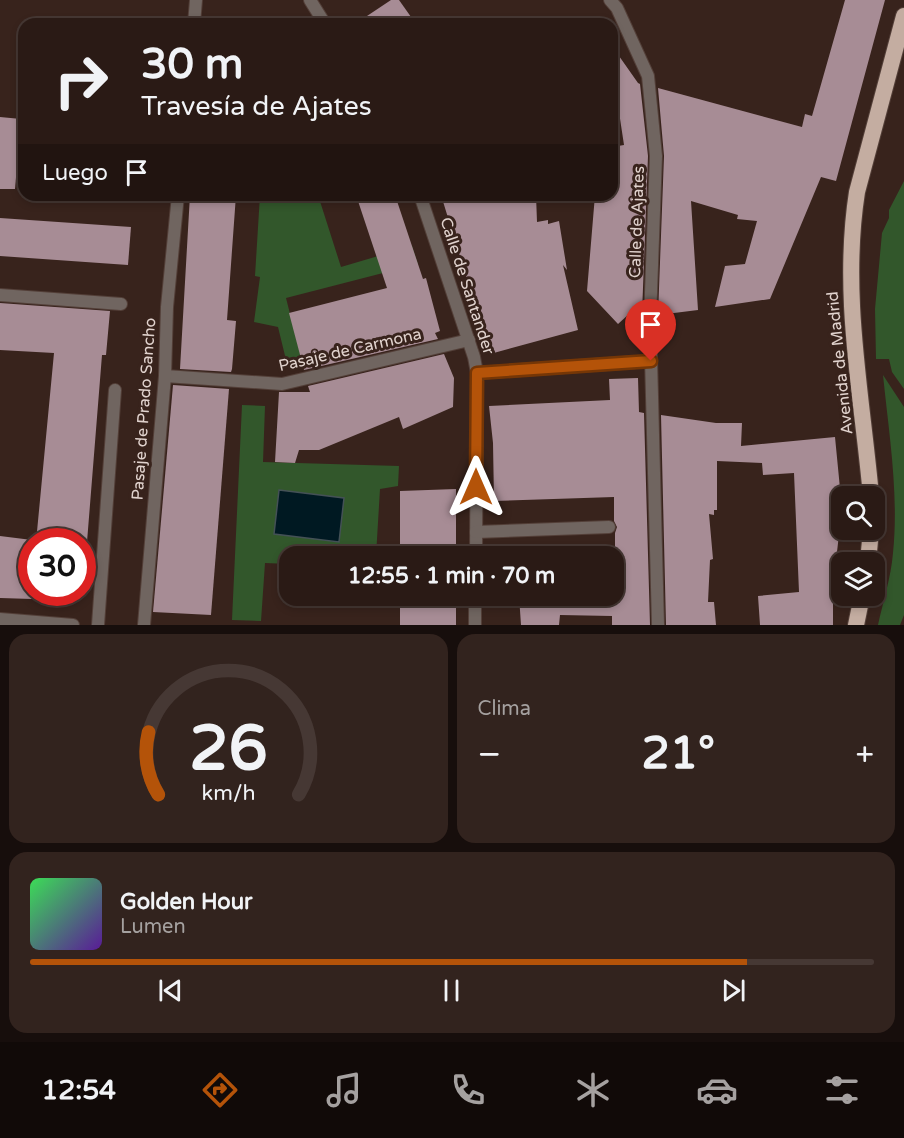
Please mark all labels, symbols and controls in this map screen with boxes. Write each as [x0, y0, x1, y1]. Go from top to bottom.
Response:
text: 30 m [141, 39, 243, 90]
icon: right [42, 42, 120, 120]
text: Travesía de Ajates [141, 90, 372, 123]
icon: arrive [120, 156, 153, 189]
text: Luego [42, 160, 108, 186]
street label: Calle de Ajates [625, 166, 649, 278]
street label: Calle de Santander [435, 215, 499, 358]
street label: Avenida de Madrid [823, 290, 857, 436]
pin [625, 299, 676, 361]
icon: arrive [634, 308, 667, 341]
street label: Pasaje de Prado Sancho [128, 317, 160, 501]
street label: Pasaje de Carmona [277, 324, 423, 376]
position arrow [444, 455, 508, 519]
map controls [831, 486, 885, 606]
button: search [831, 486, 885, 540]
speed limit sign: 30 [18, 528, 96, 606]
button: layers [831, 552, 885, 606]
text: 12:55 · 1 min · 70 m [348, 563, 555, 589]
text: Clima [478, 697, 531, 721]
text: 26 [189, 712, 267, 787]
text: 21° [641, 727, 715, 781]
text: − [478, 735, 501, 774]
text: + [855, 735, 874, 774]
text: km/h [201, 781, 255, 807]
text: Golden Hour [120, 889, 252, 915]
text: Lumen [120, 915, 186, 939]
icon: previous [154, 974, 187, 1007]
icon: pause [435, 974, 468, 1007]
icon: next [717, 974, 750, 1007]
icon: directions [199, 1069, 241, 1111]
icon: music [323, 1069, 365, 1111]
icon: phone [447, 1069, 489, 1111]
icon: climate [572, 1069, 614, 1111]
icon: car [696, 1069, 738, 1111]
icon: filters [821, 1069, 863, 1111]
text: 12:54 [41, 1074, 116, 1107]

